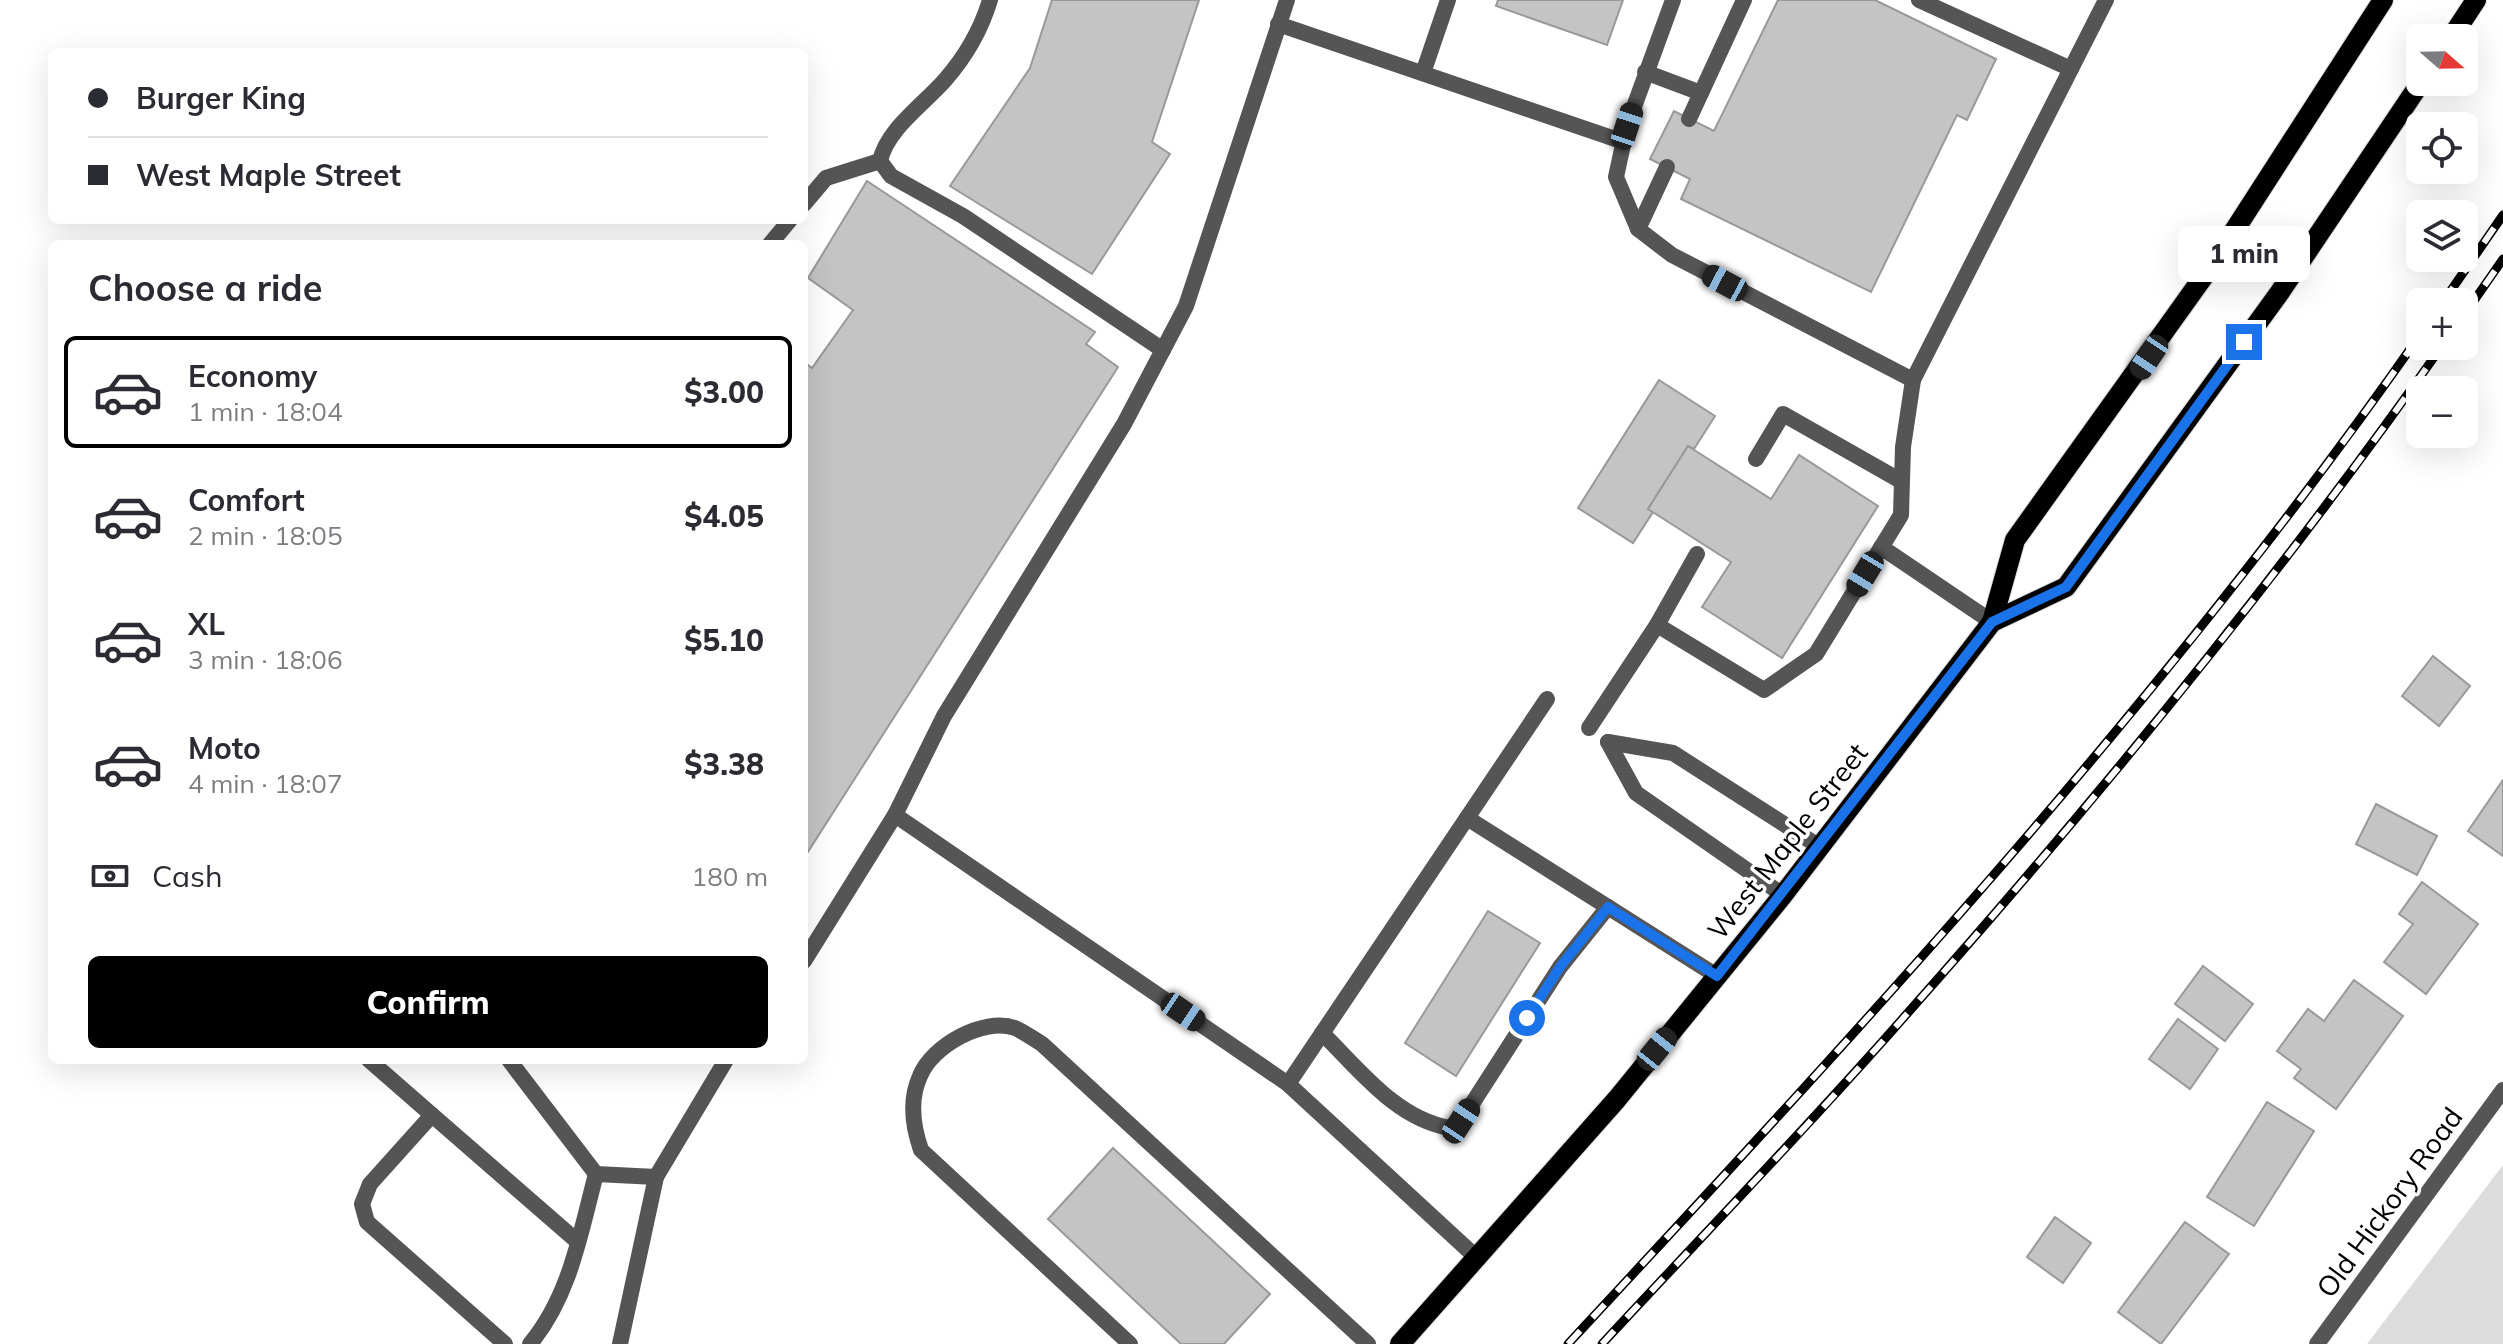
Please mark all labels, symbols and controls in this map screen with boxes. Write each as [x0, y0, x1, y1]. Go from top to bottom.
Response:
north arrow [2406, 24, 2478, 96]
map controls [2406, 24, 2478, 448]
text: Burger King [136, 79, 306, 117]
car [1608, 99, 1646, 153]
button: locate [2406, 112, 2478, 184]
text: West Maple Street [136, 156, 401, 194]
button: layers [2406, 200, 2478, 272]
callout: 1 min [2178, 226, 2310, 282]
text: 1 min [2209, 237, 2279, 270]
car [1698, 261, 1752, 305]
text: Choose a ride [88, 265, 322, 310]
button: + [2406, 288, 2478, 360]
route end [2226, 324, 2262, 360]
car [2126, 330, 2172, 384]
icon: car [92, 356, 164, 428]
text: Economy [188, 357, 317, 395]
text: $3.00 [684, 373, 764, 411]
button: − [2406, 376, 2478, 448]
text: 1 min · 18:04 [188, 395, 343, 428]
icon: car [92, 480, 164, 552]
text: Comfort [188, 481, 305, 519]
text: $4.05 [684, 497, 764, 535]
text: 2 min · 18:05 [188, 519, 343, 552]
car [1842, 547, 1888, 601]
icon: car [92, 604, 164, 676]
text: XL [188, 605, 225, 643]
text: $5.10 [684, 621, 764, 659]
text: 3 min · 18:06 [188, 643, 343, 676]
icon: car [92, 728, 164, 800]
text: Moto [188, 729, 261, 767]
street label: West Maple Street [1699, 736, 1875, 946]
text: $3.38 [684, 745, 764, 783]
text: 4 min · 18:07 [188, 767, 343, 800]
icon: cash [88, 854, 132, 898]
text: Cash [152, 857, 223, 895]
text: 180 m [692, 860, 768, 893]
button: Confirm [88, 956, 768, 1048]
car [1156, 989, 1210, 1035]
route start [1509, 1000, 1545, 1036]
car [1633, 1023, 1681, 1075]
car [1438, 1094, 1484, 1148]
street label: Old Hickory Road [2308, 1100, 2470, 1304]

